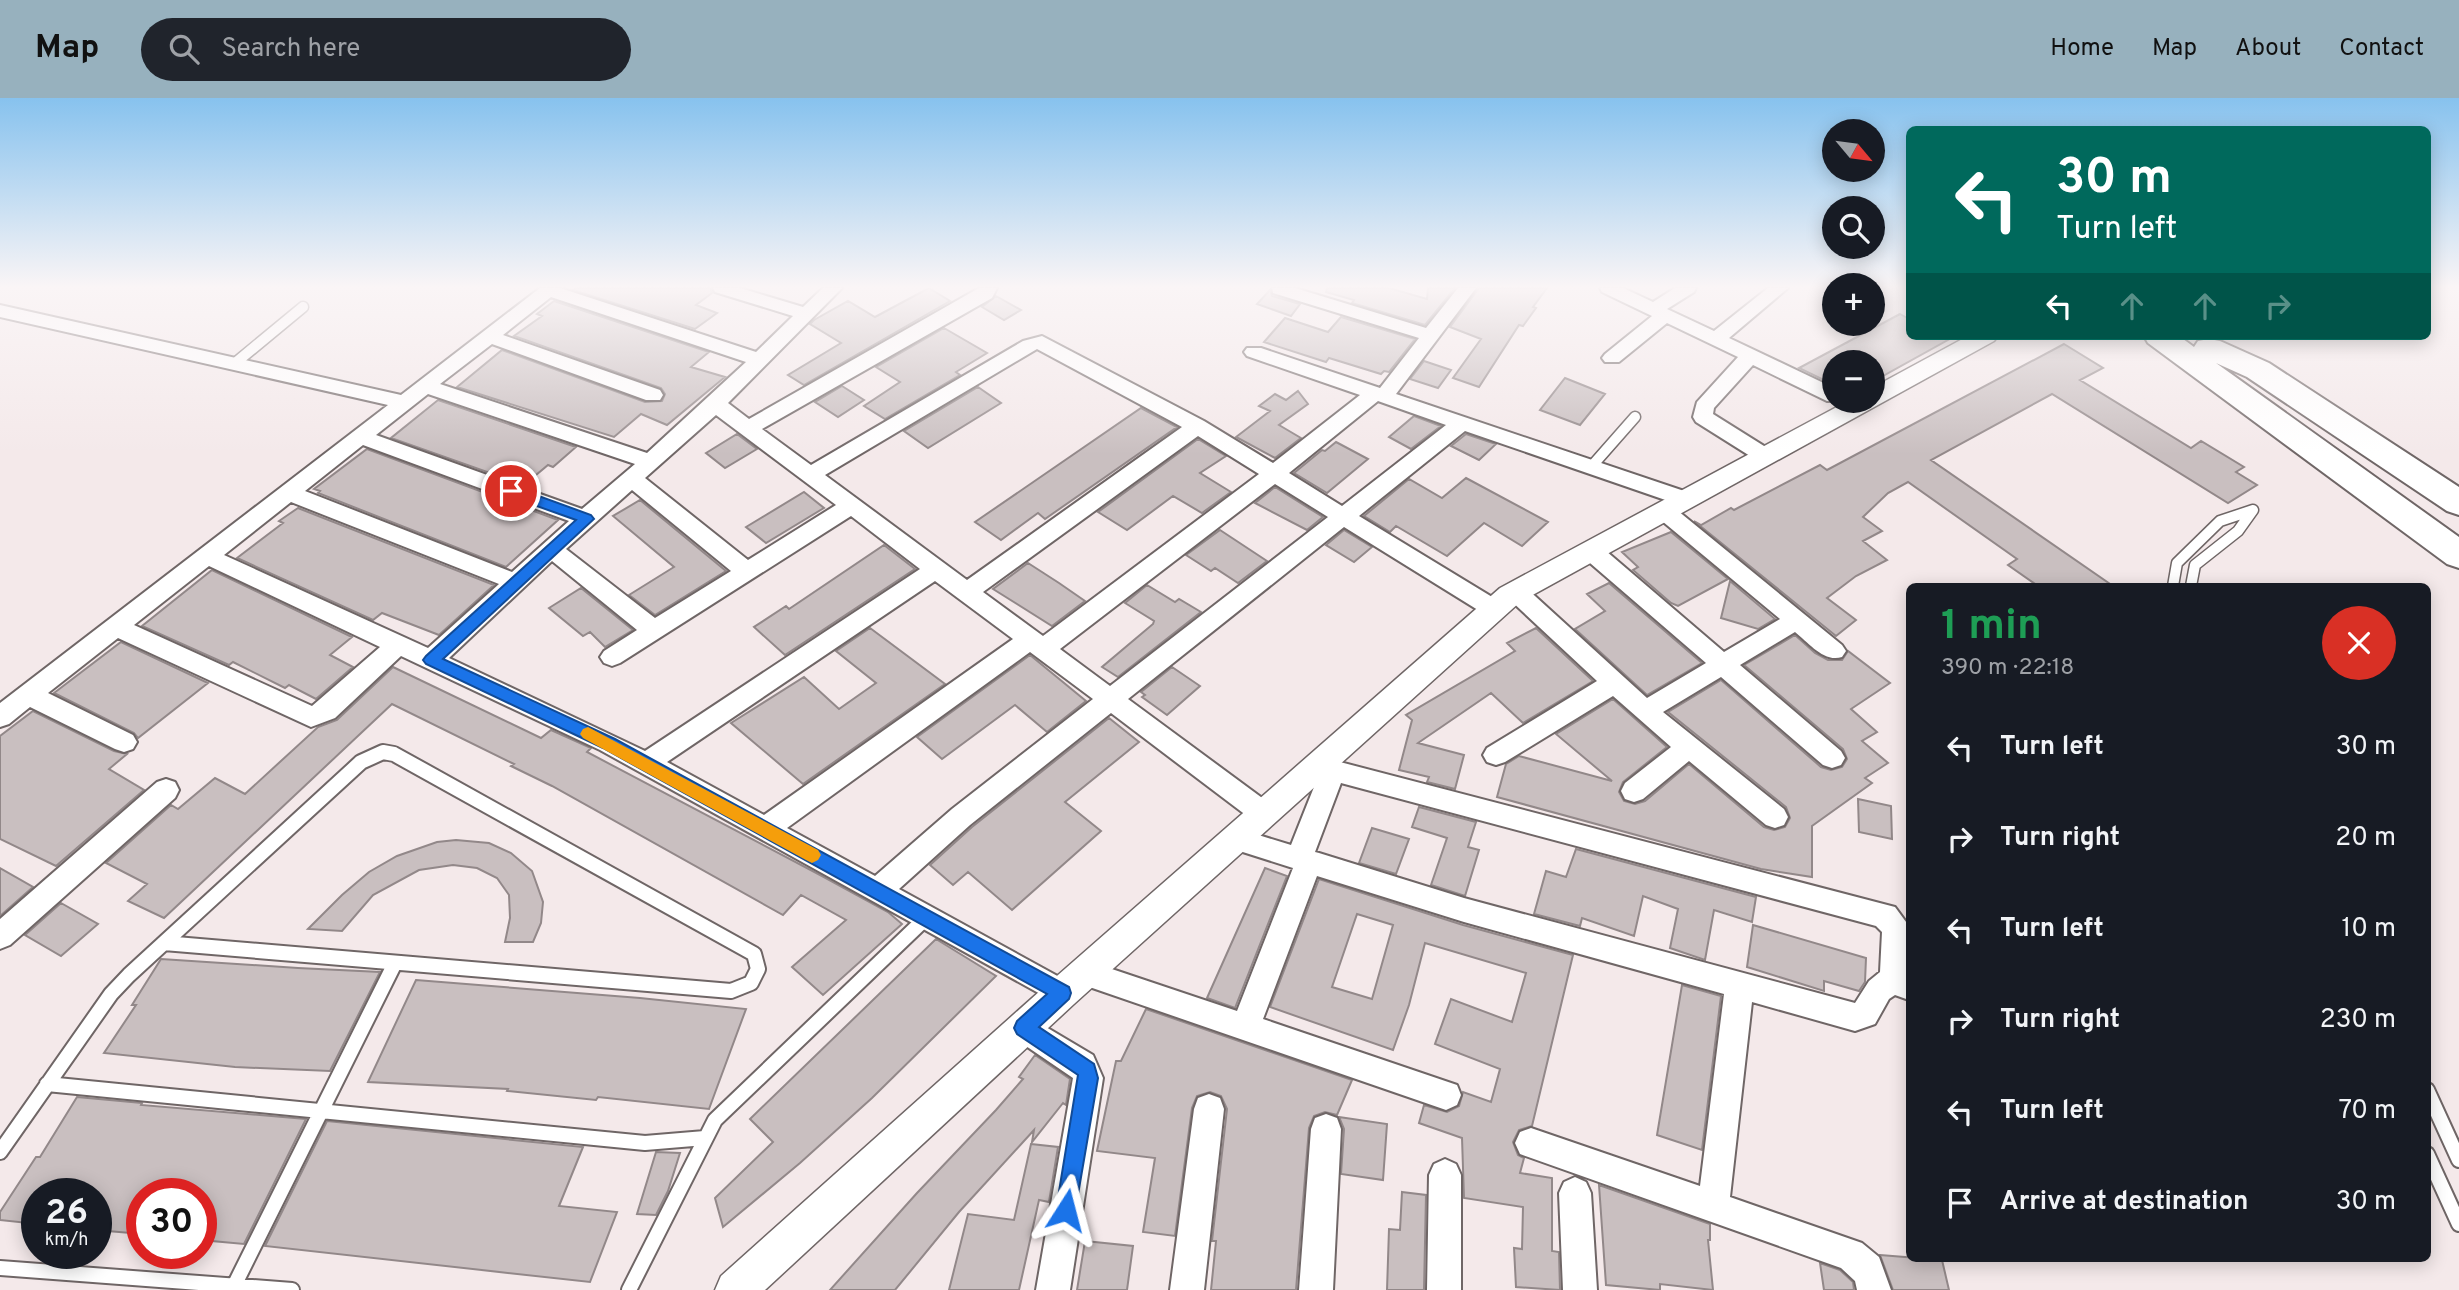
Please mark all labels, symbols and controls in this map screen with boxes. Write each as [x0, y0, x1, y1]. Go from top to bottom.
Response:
search box [141, 18, 631, 81]
text: Map [35, 28, 99, 70]
icon: search [165, 30, 203, 68]
text: Search here [221, 33, 360, 66]
text: Home [2050, 34, 2114, 64]
text: Map [2152, 34, 2197, 64]
text: About [2235, 34, 2301, 64]
text: Contact [2339, 34, 2424, 64]
north arrow [1822, 119, 1885, 182]
map controls [1822, 119, 1885, 413]
text: 30 m [2056, 149, 2172, 211]
icon: left [1941, 154, 2032, 245]
button: search [1822, 196, 1885, 259]
text: Turn left [2056, 210, 2177, 250]
button: + [1822, 273, 1885, 336]
icon: left [2040, 287, 2078, 325]
icon: ahead [2113, 287, 2151, 325]
icon: ahead [2186, 287, 2224, 325]
icon: right [2259, 287, 2297, 325]
button: − [1822, 350, 1885, 413]
pin [481, 461, 541, 521]
icon: arrive [492, 472, 530, 510]
text: 1 min [1941, 601, 2042, 654]
button: close [2322, 606, 2396, 680]
text: 390 m · 22:18 [1941, 654, 2074, 683]
icon: left [1941, 729, 1979, 767]
text: Turn left [2000, 731, 2104, 764]
text: 30 m [2336, 731, 2396, 764]
icon: right [1941, 820, 1979, 858]
text: Turn right [2000, 822, 2120, 855]
text: 20 m [2335, 822, 2396, 855]
icon: left [1941, 911, 1979, 949]
text: Turn left [2000, 913, 2104, 946]
text: 10 m [2341, 913, 2396, 946]
icon: right [1941, 1002, 1979, 1040]
text: Turn right [2000, 1004, 2120, 1037]
text: 230 m [2320, 1004, 2396, 1037]
icon: left [1941, 1093, 1979, 1131]
text: Turn left [2000, 1095, 2104, 1128]
text: 70 m [2338, 1095, 2396, 1128]
position arrow [1029, 1173, 1103, 1247]
speed limit sign: 30 [126, 1178, 217, 1269]
icon: arrive [1941, 1184, 1979, 1222]
text: Arrive at destination [2000, 1186, 2248, 1219]
text: 30 m [2336, 1186, 2396, 1219]
text: 26 [45, 1192, 88, 1236]
text: km/h [45, 1229, 88, 1252]

